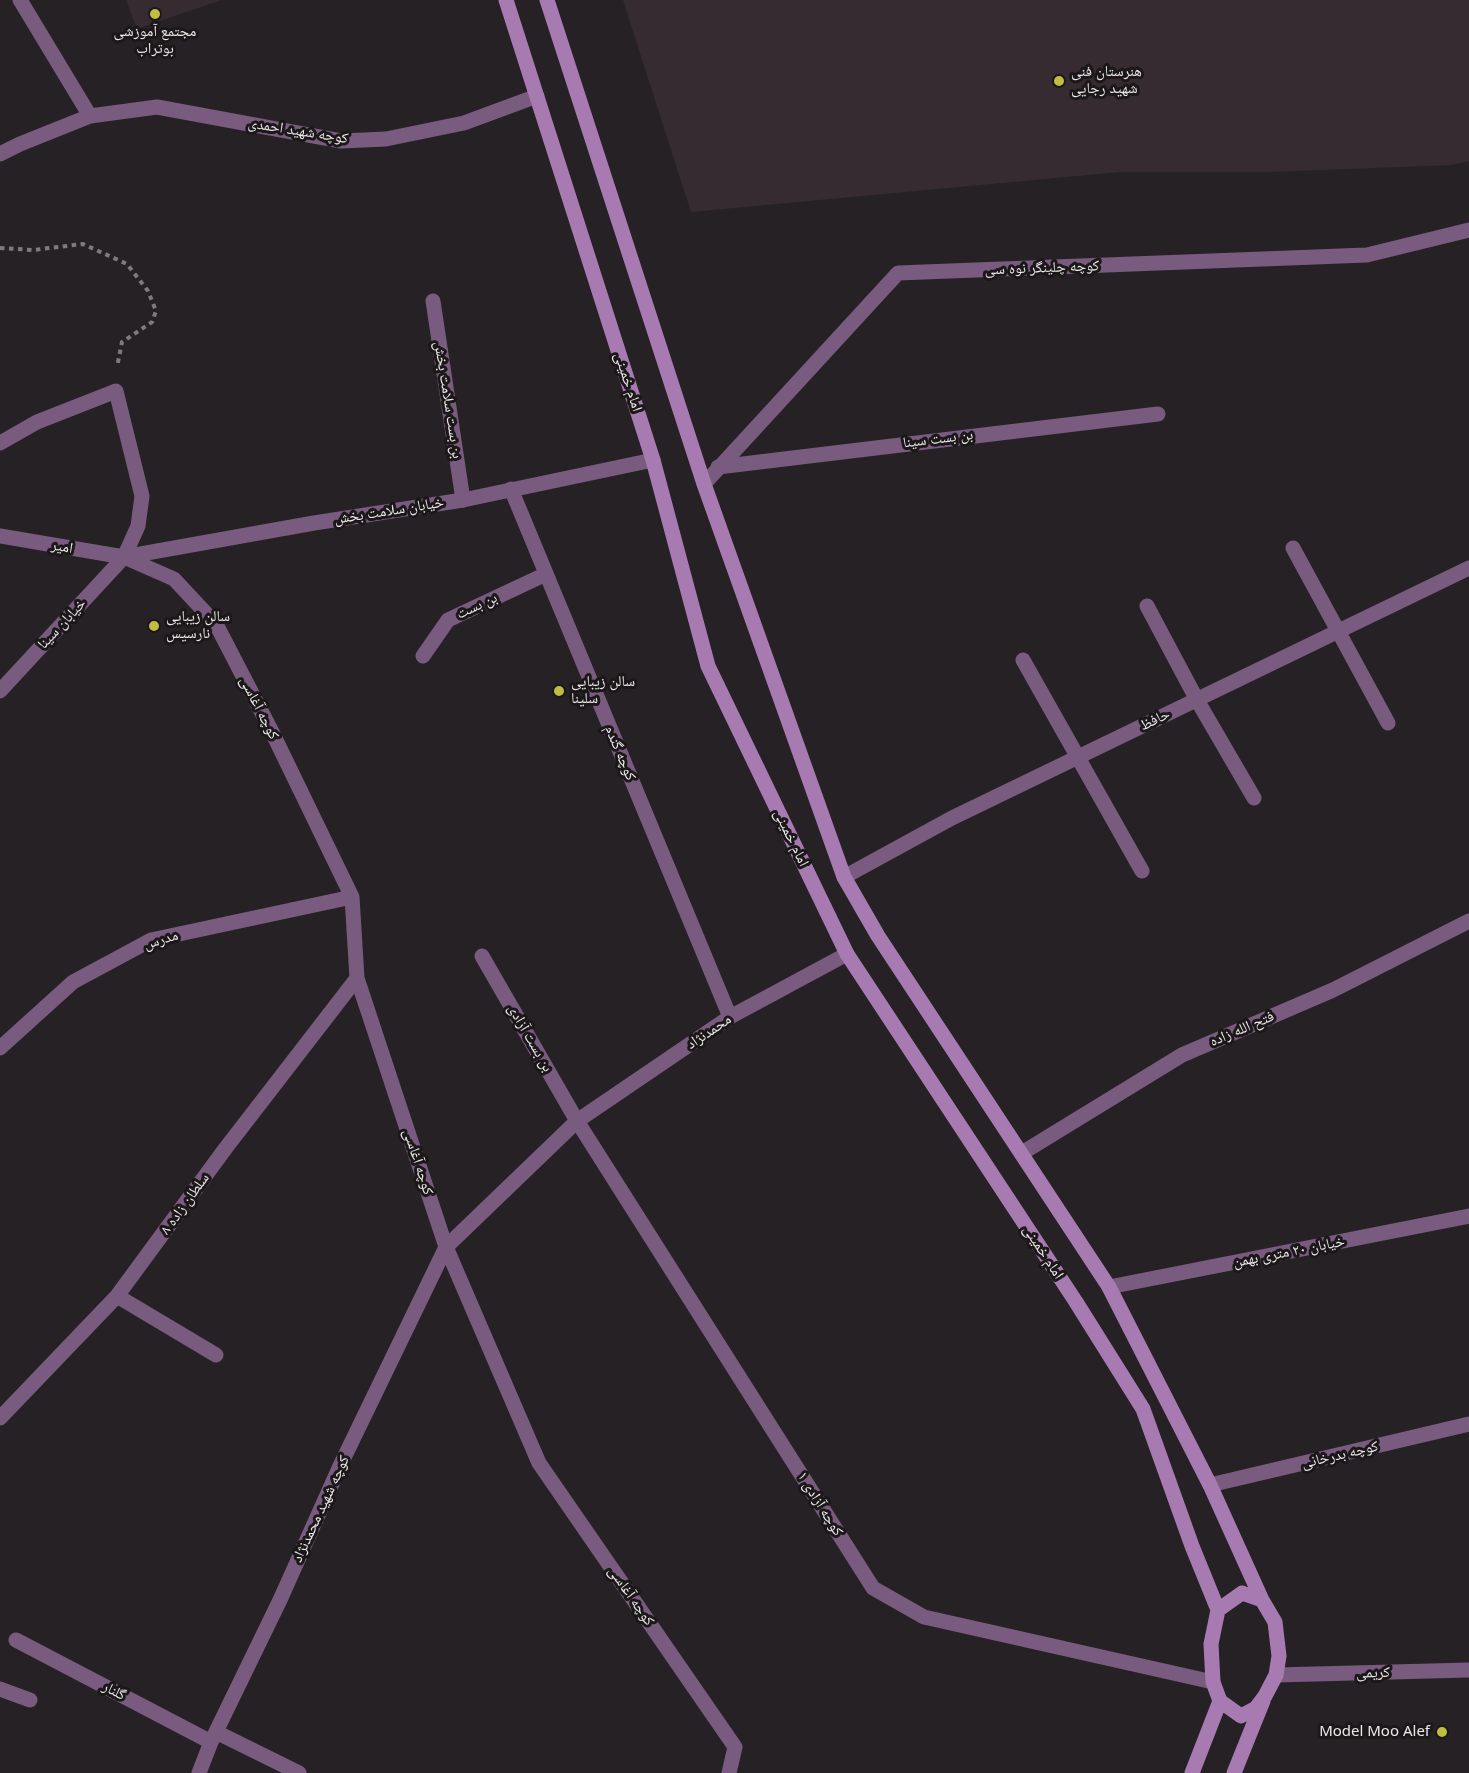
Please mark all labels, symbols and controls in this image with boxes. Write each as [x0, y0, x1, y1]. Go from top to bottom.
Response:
marker: مجتمع آموزشی بوتراب [148, 7, 162, 21]
place label: مجتمع آموزشی بوتراب [114, 23, 196, 58]
place label: هنرستان فنی شهید رجایی [1071, 63, 1142, 98]
marker: هنرستان فنی شهید رجایی [1052, 74, 1066, 88]
street label: کوچه شهید احمدی [247, 114, 349, 148]
street label: کوچه چلینگر نوه سی [984, 257, 1100, 279]
street label: بن بست سلامت بخش [430, 340, 466, 460]
street label: امام خمینی [610, 350, 646, 414]
street label: بن بست سینا [902, 426, 974, 452]
street label: خیابان سلامت بخش [333, 493, 445, 529]
street label: امیر [50, 536, 74, 558]
street label: بن بست [454, 589, 500, 623]
street label: خیابان سینا [34, 595, 90, 653]
place label: سالن زیبایی نارسیس [166, 608, 230, 643]
marker: سالن زیبایی نارسیس [147, 619, 161, 633]
street label: کوچه آغاسی [235, 673, 283, 743]
place label: سالن زیبایی سلینا [571, 673, 635, 708]
marker: سالن زیبایی سلینا [552, 684, 566, 698]
street label: حافظ [1137, 705, 1173, 735]
street label: کوچه گندم [600, 723, 640, 783]
street label: امام خمینی [769, 807, 813, 869]
street label: مدرس [142, 926, 180, 954]
street label: بن بست آزادی [503, 1001, 557, 1075]
street label: فتح الله زاده [1207, 1007, 1277, 1051]
street label: محمدنژاد [683, 1011, 735, 1053]
street label: کوچه آغاسی [399, 1127, 437, 1197]
street label: سلطان زاده ۸ [157, 1170, 213, 1238]
street label: امام خمینی [1019, 1221, 1067, 1283]
street label: خیابان ۲۰ متری بهمن [1232, 1232, 1346, 1272]
street label: کوچه بدرخانی [1300, 1437, 1380, 1473]
street label: کوچه شهید محمدنژاد [288, 1453, 354, 1565]
street label: کوچه آزادی ۱ [793, 1468, 847, 1540]
street label: کوچه آغاسی [604, 1563, 658, 1629]
street label: کریمی [1356, 1663, 1390, 1683]
street label: گلنار [99, 1677, 129, 1705]
place label: Model Moo Alef [1319, 1723, 1430, 1741]
marker: Model Moo Alef [1435, 1725, 1449, 1739]

